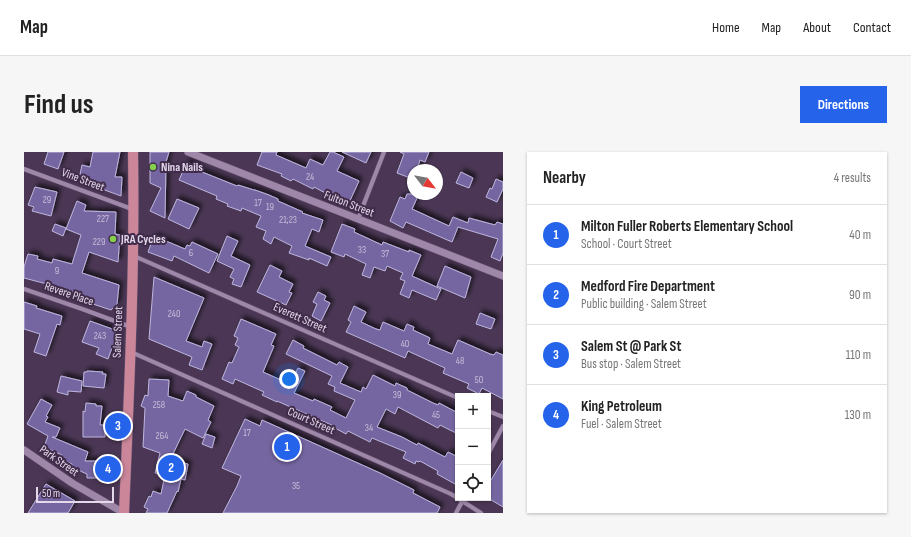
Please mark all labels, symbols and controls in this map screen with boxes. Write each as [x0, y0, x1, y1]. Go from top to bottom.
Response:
text: Map [20, 16, 48, 39]
text: Home [712, 19, 740, 36]
text: Map [762, 19, 781, 36]
text: About [803, 19, 831, 36]
text: Contact [853, 19, 891, 36]
button: Directions [800, 86, 887, 123]
text: Find us [24, 88, 93, 121]
place label: Nina Nails [161, 160, 203, 175]
marker: Nina Nails [148, 162, 158, 172]
north arrow [407, 164, 443, 200]
street label: Vine Street [59, 165, 107, 195]
text: Nearby [543, 168, 586, 188]
text: 4 results [834, 170, 871, 186]
house number: 24 [306, 171, 314, 183]
street label: Fulton Street [322, 188, 377, 221]
house number: 29 [43, 194, 51, 206]
house number: 17 [254, 197, 262, 209]
house number: 19 [266, 201, 274, 213]
house number: 227 [97, 213, 109, 225]
house number: 21;23 [279, 214, 297, 226]
text: Milton Fuller Roberts Elementary School [581, 217, 793, 236]
text: 1 [553, 227, 559, 243]
text: 40 m [849, 227, 871, 243]
place label: JRA Cycles [120, 232, 166, 247]
marker: JRA Cycles [108, 234, 118, 244]
house number: 229 [93, 236, 105, 248]
text: School · Court Street [581, 236, 672, 252]
house number: 33 [358, 244, 366, 256]
house number: 6 [189, 247, 193, 259]
house number: 37 [381, 248, 389, 260]
house number: 9 [55, 265, 59, 277]
text: Medford Fire Department [581, 277, 715, 296]
street label: Revere Place [42, 279, 96, 309]
text: 2 [553, 287, 559, 303]
text: 90 m [849, 287, 871, 303]
text: Public building · Salem Street [581, 296, 707, 312]
street label: Everett Street [271, 300, 329, 337]
street label: Salem Street [110, 306, 126, 358]
house number: 240 [168, 308, 180, 320]
house number: 243 [94, 330, 106, 342]
text: Salem St @ Park St [581, 337, 681, 356]
house number: 40 [401, 338, 409, 350]
text: 3 [553, 347, 559, 363]
text: 110 m [846, 347, 871, 363]
house number: 48 [456, 355, 464, 367]
text: Bus stop · Salem Street [581, 356, 681, 372]
your location [279, 369, 299, 389]
house number: 50 [475, 374, 483, 386]
house number: 39 [393, 389, 401, 401]
map controls [455, 393, 491, 501]
button: + [455, 393, 491, 429]
text: King Petroleum [581, 397, 662, 416]
house number: 258 [153, 399, 165, 411]
street label: Court Street [285, 404, 337, 438]
text: 4 [553, 407, 559, 423]
text: 130 m [845, 407, 871, 423]
house number: 45 [432, 409, 440, 421]
pin: 3 [105, 411, 131, 441]
text: Fuel · Salem Street [581, 416, 662, 432]
house number: 34 [365, 422, 373, 434]
house number: 17 [243, 427, 251, 439]
button: − [455, 429, 491, 465]
house number: 264 [156, 430, 168, 442]
pin: 1 [274, 432, 300, 462]
street label: Park Street [36, 442, 82, 480]
pin: 2 [158, 453, 184, 483]
pin: 4 [95, 454, 121, 484]
button: locate [455, 465, 491, 501]
house number: 35 [292, 480, 300, 492]
scale bar [36, 485, 114, 504]
text: 50 m [42, 487, 60, 500]

